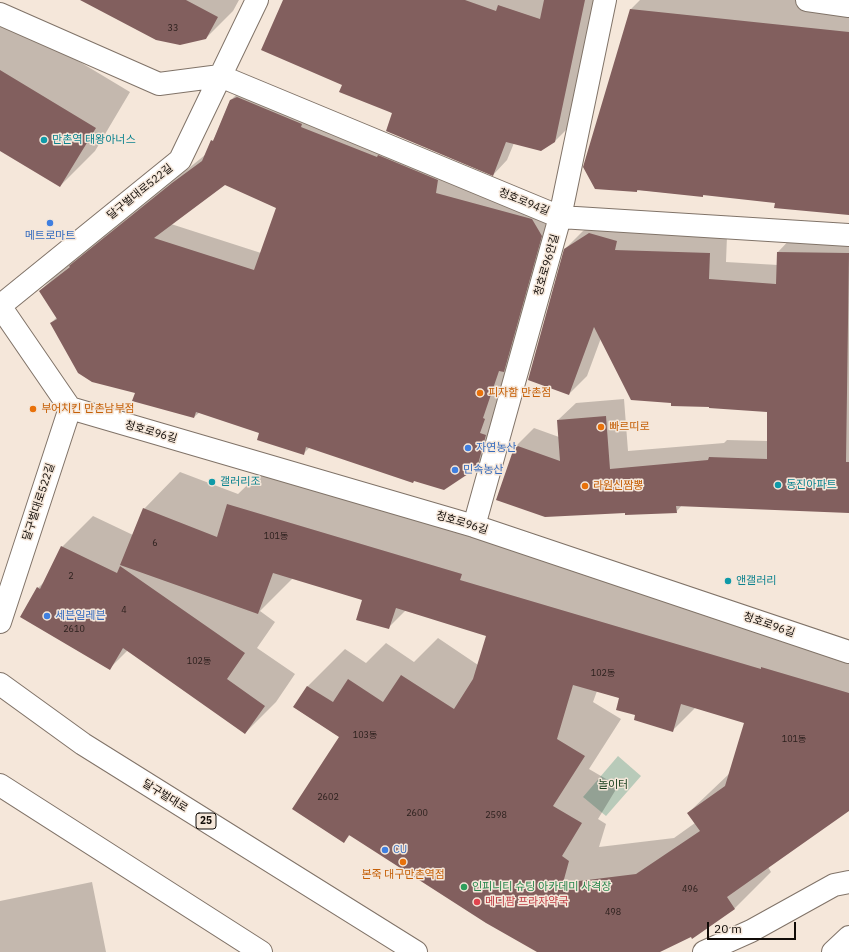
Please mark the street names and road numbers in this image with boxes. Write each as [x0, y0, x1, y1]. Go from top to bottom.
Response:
street label: 달구벌대로522길 [105, 162, 175, 222]
street label: 청호로94길 [497, 186, 551, 218]
street label: 청호로96안길 [532, 233, 562, 297]
street label: 청호로96길 [123, 418, 179, 446]
street label: 달구벌대로522길 [20, 462, 58, 542]
street label: 청호로96길 [434, 509, 490, 537]
street label: 청호로96길 [741, 610, 797, 640]
street label: 달구벌대로 [140, 777, 190, 815]
road number: 25 [196, 813, 216, 829]

